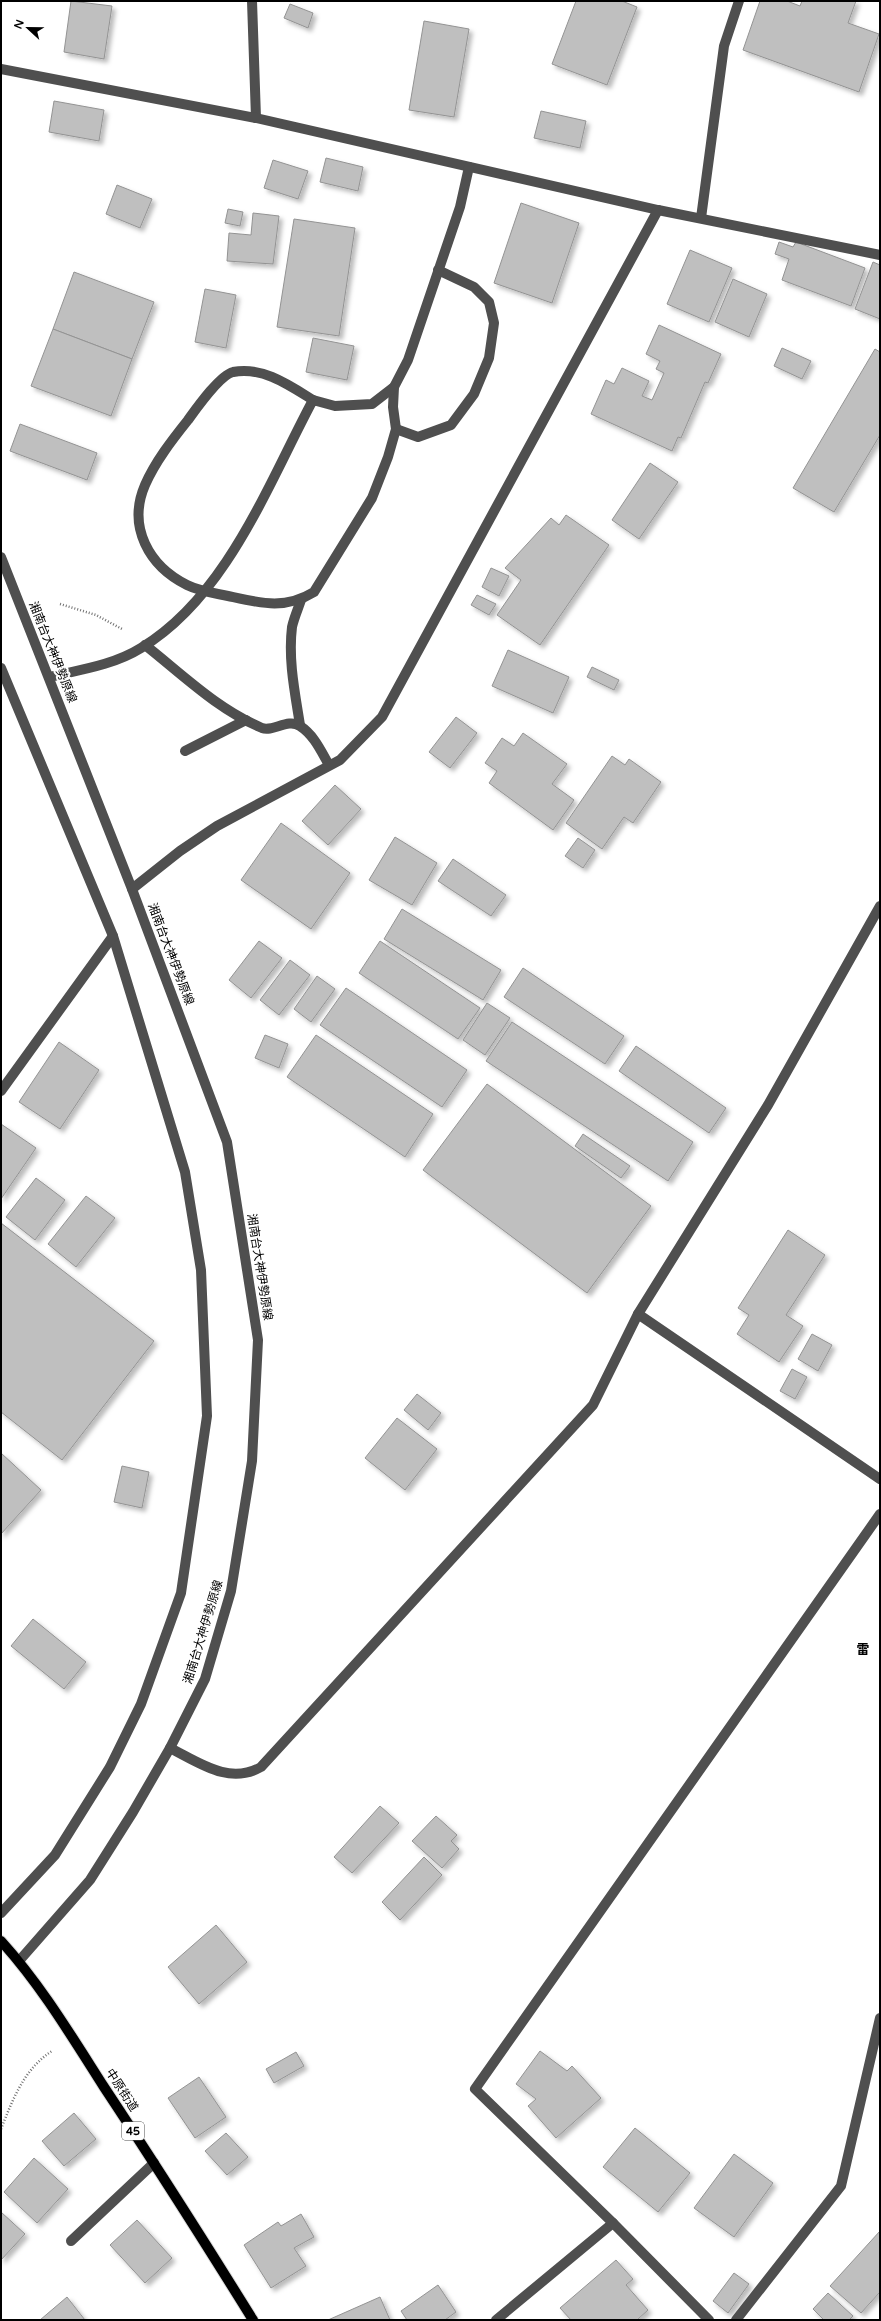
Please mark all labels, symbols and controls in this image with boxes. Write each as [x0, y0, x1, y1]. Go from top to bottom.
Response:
north arrow [8, 8, 48, 48]
text: N [12, 18, 27, 31]
street label: 湘南台大神伊勢原線 [26, 599, 80, 705]
street label: 湘南台大神伊勢原線 [145, 901, 197, 1007]
street label: 湘南台大神伊勢原線 [245, 1213, 275, 1321]
street label: 湘南台大神伊勢原線 [181, 1578, 225, 1686]
district label: 雷 [856, 1642, 870, 1658]
street label: 中原街道 [103, 2066, 141, 2114]
road number: 45 [122, 2122, 144, 2140]

